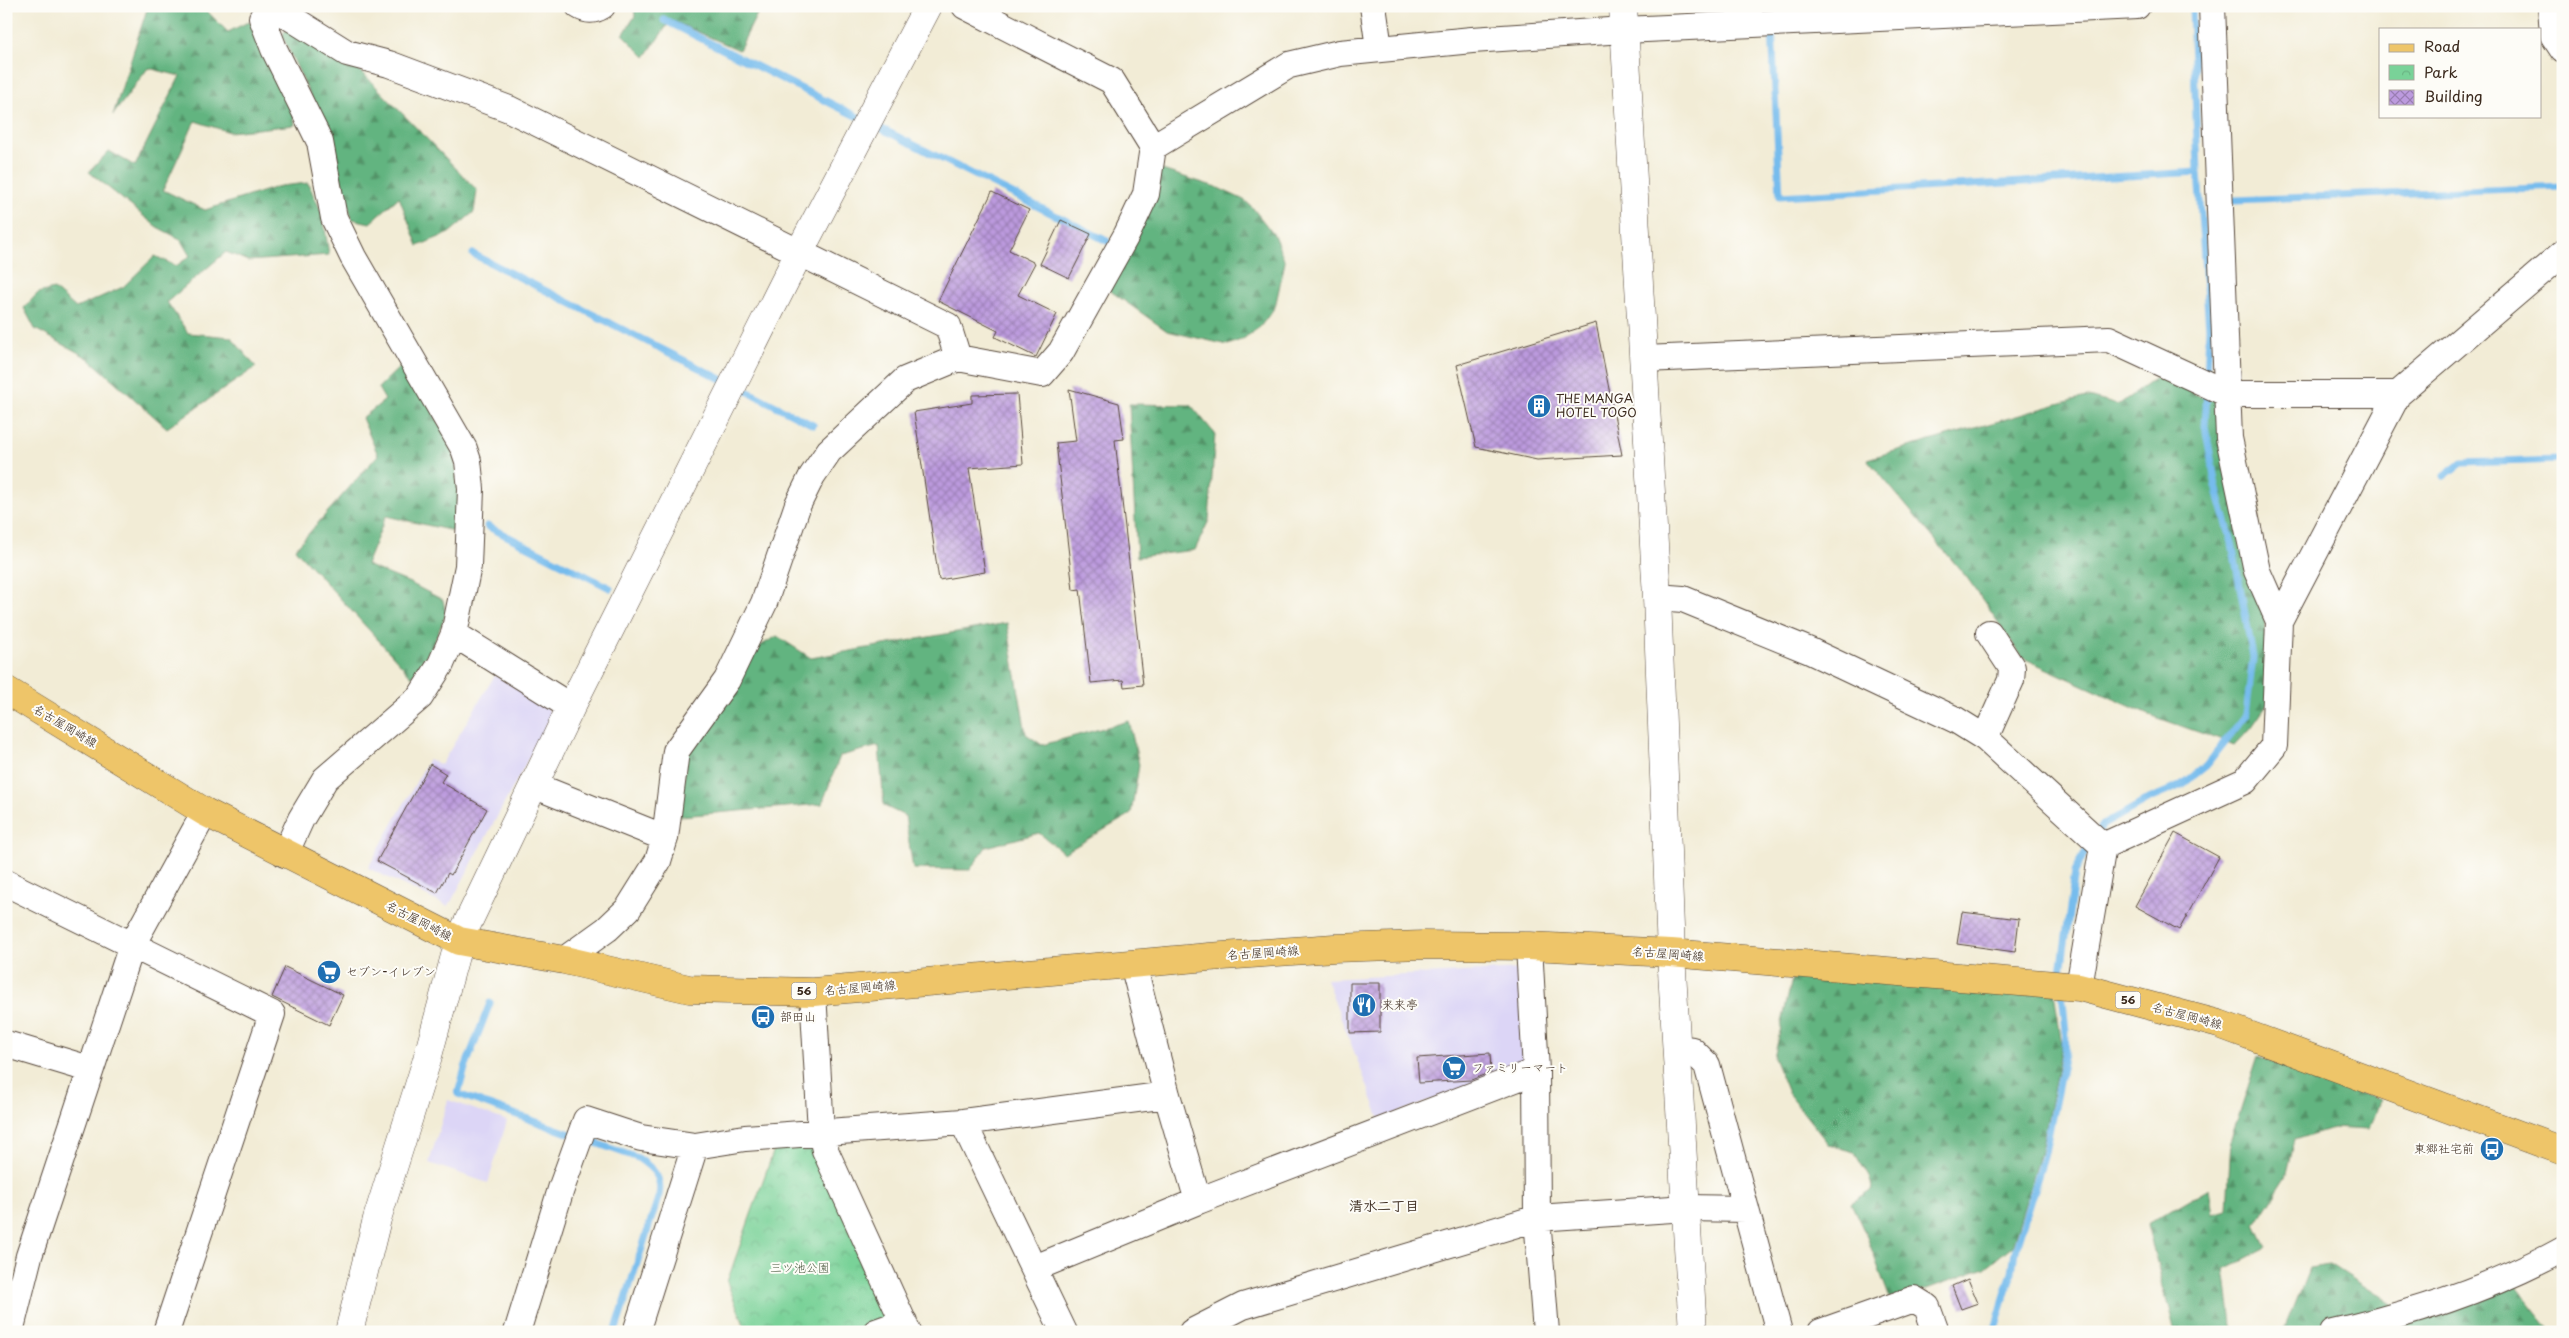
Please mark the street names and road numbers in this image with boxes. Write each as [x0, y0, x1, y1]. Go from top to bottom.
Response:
street label: 名古屋岡崎線 [30, 699, 101, 751]
street label: 名古屋岡崎線 [383, 896, 456, 944]
street label: 名古屋岡崎線 [1226, 941, 1299, 963]
street label: 名古屋岡崎線 [1632, 942, 1705, 964]
street label: 名古屋岡崎線 [823, 975, 897, 999]
road number: 56 [792, 982, 816, 999]
road number: 56 [2116, 992, 2140, 1008]
street label: 名古屋岡崎線 [2150, 997, 2224, 1033]

